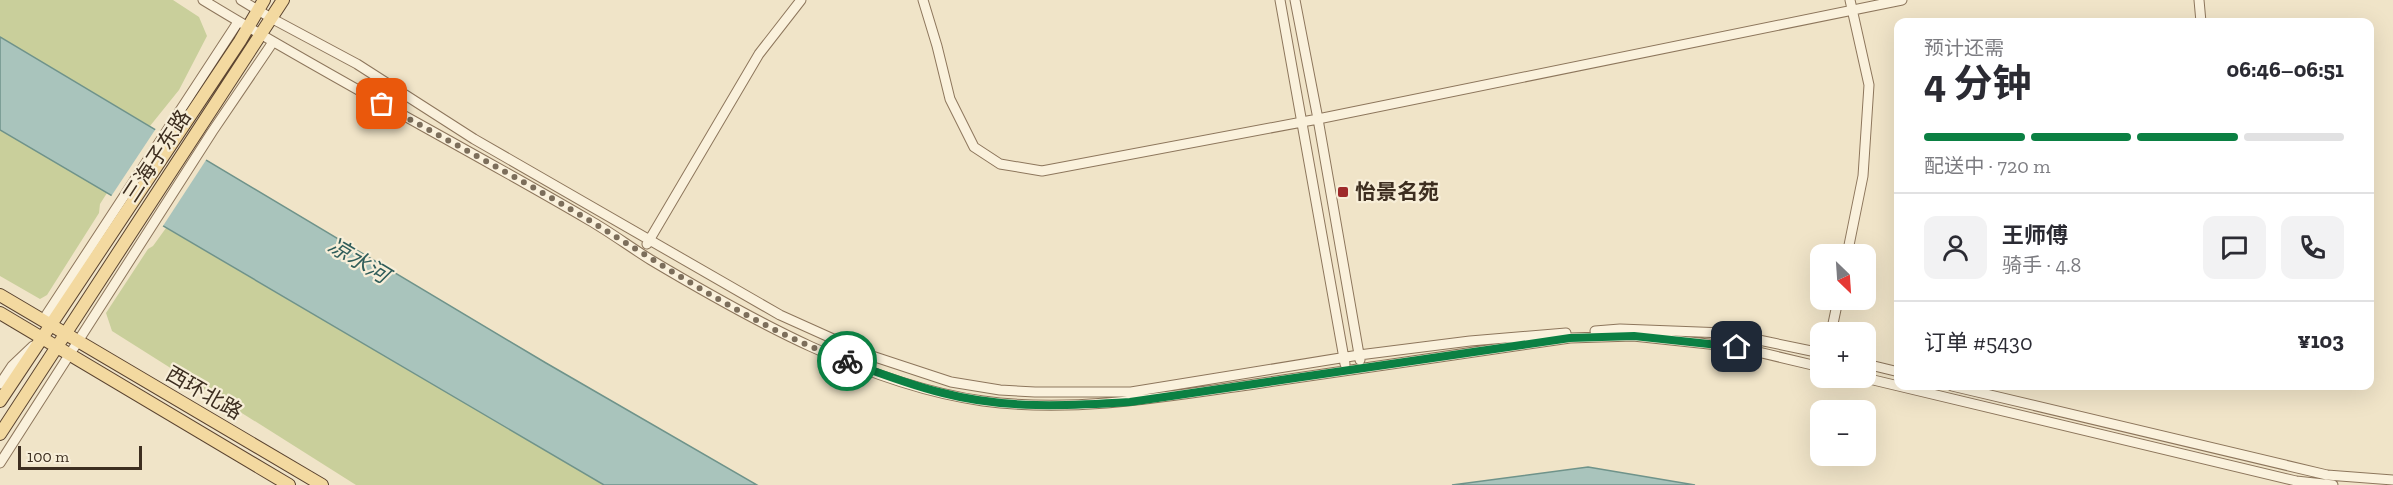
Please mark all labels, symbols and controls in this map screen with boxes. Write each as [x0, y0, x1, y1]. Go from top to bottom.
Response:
text: 预计还需 [1924, 36, 2004, 60]
text: 06:46–06:51 [2226, 56, 2344, 83]
text: 4 分钟 [1924, 60, 2032, 107]
pin [356, 78, 407, 129]
icon: bag [365, 87, 398, 120]
street label: 三海子东路 [118, 105, 196, 207]
text: 配送中 · 720 m [1924, 154, 2051, 178]
place label: 怡景名苑 [1355, 179, 1439, 204]
marker: 怡景名苑 [1336, 185, 1350, 199]
button: person [1924, 216, 1987, 279]
button: chat [2203, 216, 2266, 279]
button: phone [2281, 216, 2344, 279]
text: 王师傅 [2002, 222, 2068, 249]
water label: 凉水河 [323, 232, 397, 291]
north arrow [1810, 244, 1876, 310]
map controls [1810, 244, 1876, 466]
text: 骑手 · 4.8 [2002, 253, 2081, 277]
pin [1711, 321, 1762, 372]
button: + [1810, 322, 1876, 388]
text: ¥103 [2298, 327, 2344, 354]
text: 订单 #5430 [1924, 329, 2033, 356]
icon: home [1720, 330, 1753, 363]
courier [817, 331, 877, 391]
icon: bike [831, 345, 864, 378]
street label: 西环北路 [162, 361, 247, 424]
button: − [1810, 400, 1876, 466]
scale bar [18, 443, 142, 470]
text: 100 m [27, 447, 69, 466]

